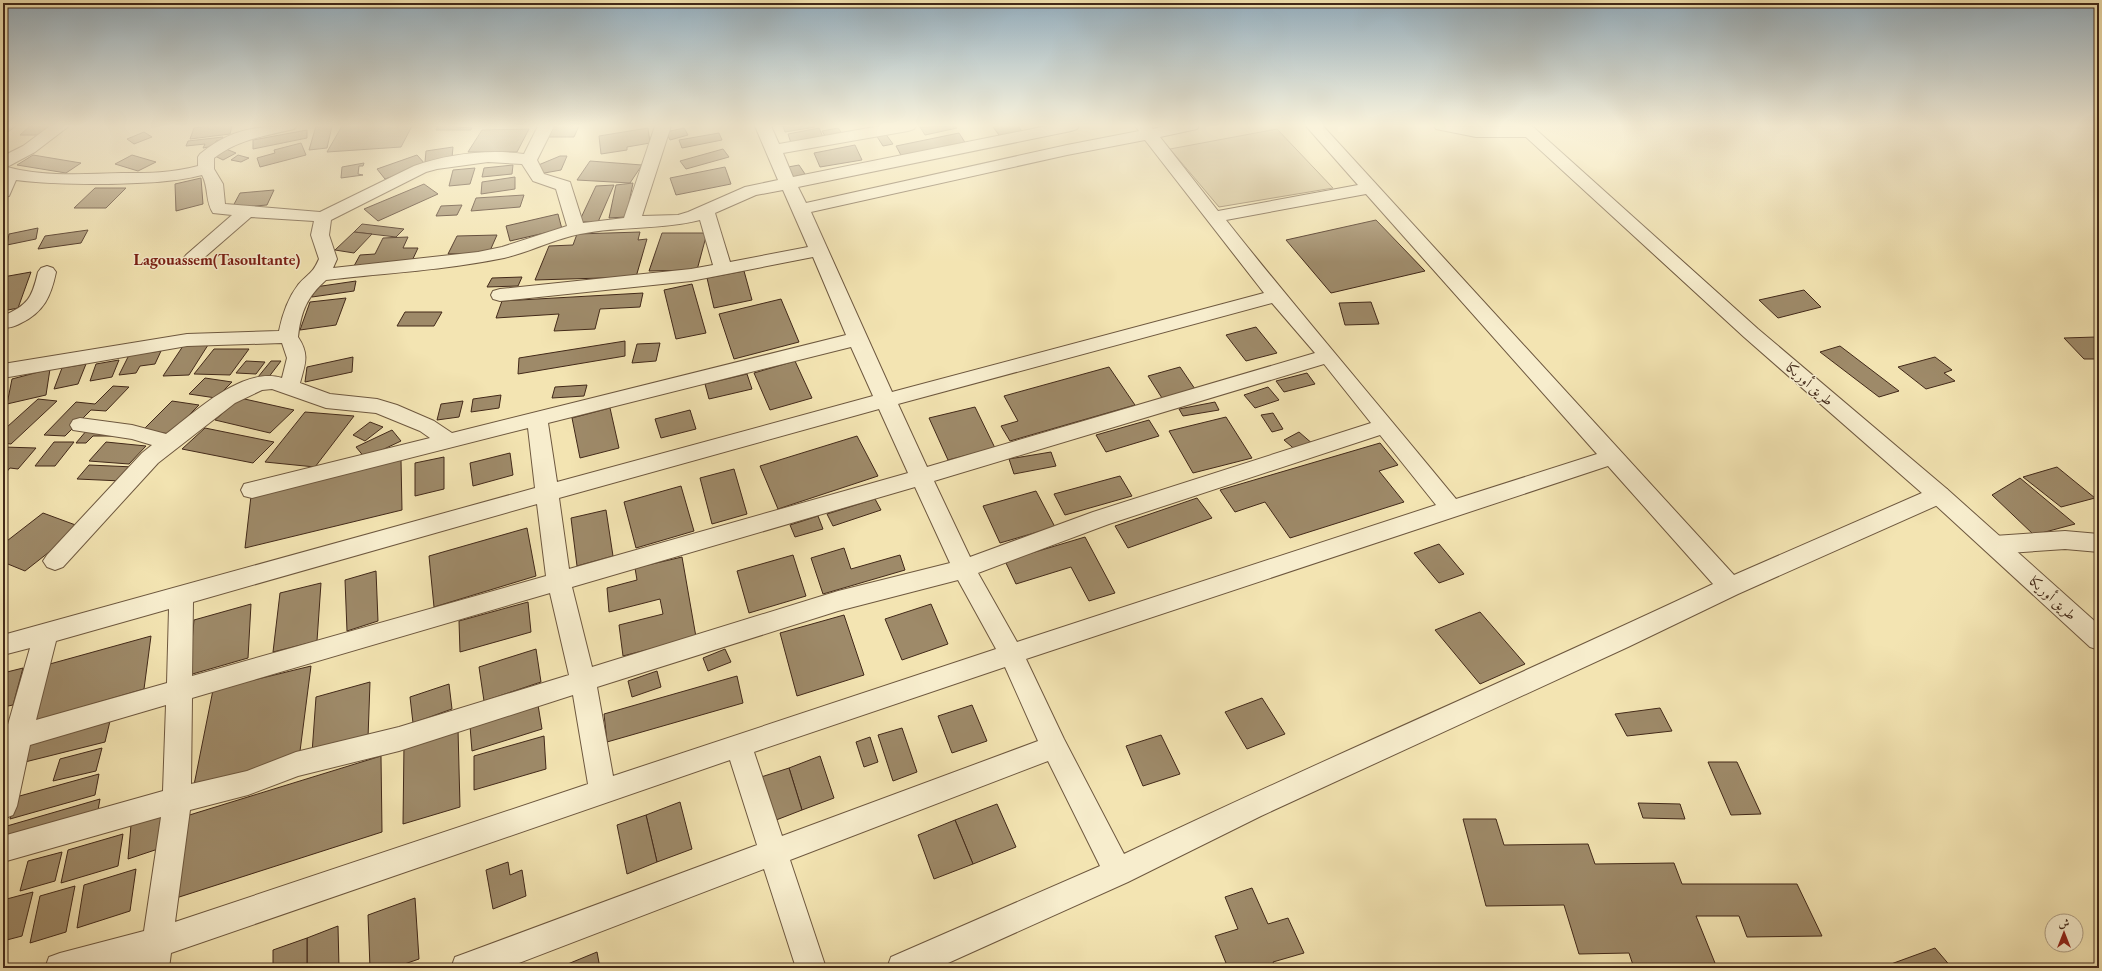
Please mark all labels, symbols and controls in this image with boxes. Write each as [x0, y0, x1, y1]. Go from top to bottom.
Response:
district label: Lagouassem(Tasoultante) [134, 249, 301, 270]
street label: طريق أوريكا [1782, 358, 1838, 410]
street label: طريق أوريكا [2026, 571, 2081, 624]
north arrow [2044, 913, 2084, 953]
text: ش [2059, 916, 2070, 930]

